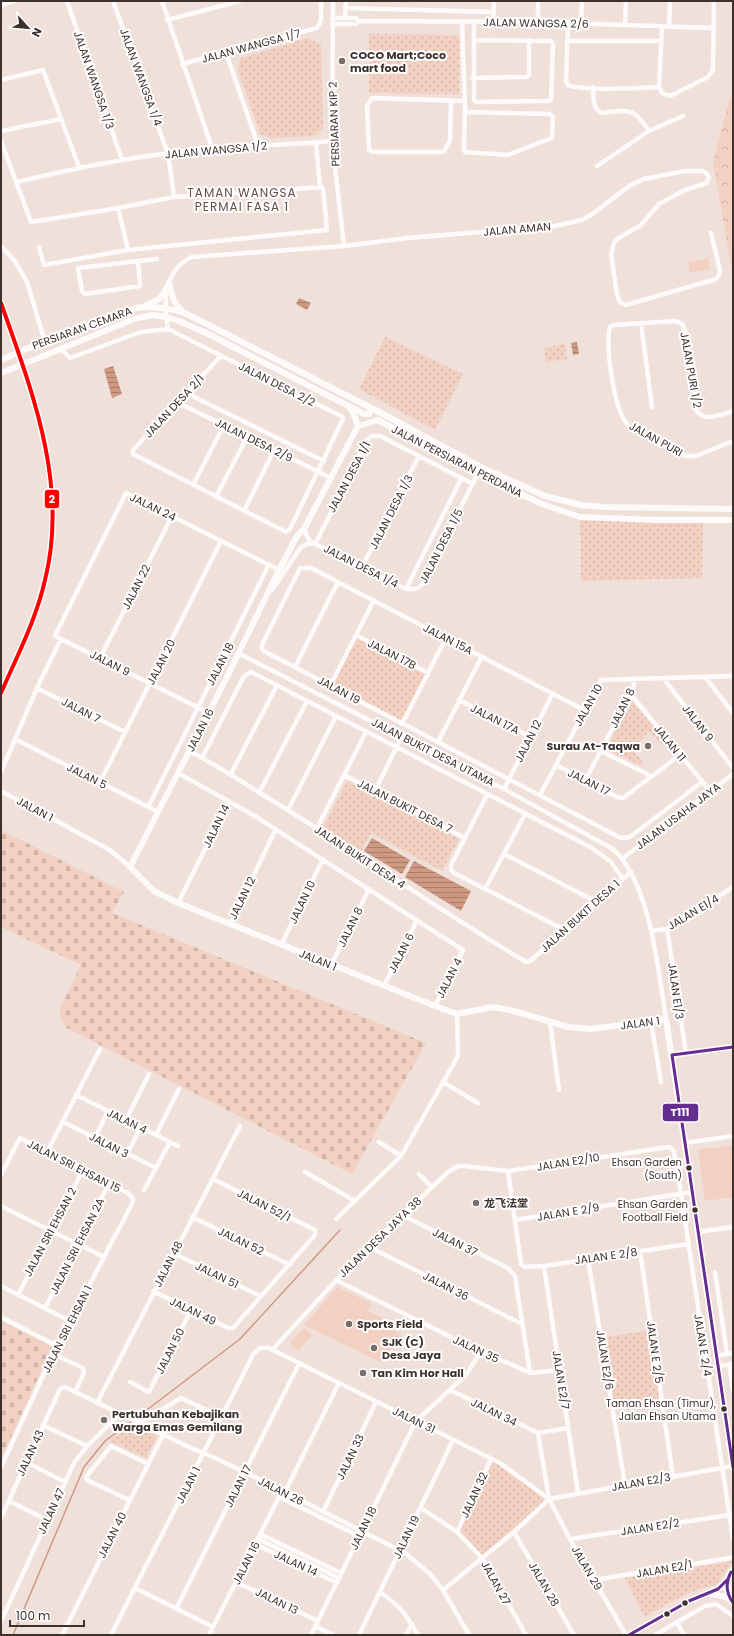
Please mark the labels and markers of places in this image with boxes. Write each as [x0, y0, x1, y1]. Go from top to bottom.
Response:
place label: COCO Mart;Coco mart food [350, 47, 446, 76]
marker: COCO Mart;Coco mart food [337, 56, 347, 66]
place label: Surau At-Taqwa [547, 738, 640, 754]
marker: Surau At-Taqwa [643, 741, 653, 751]
place label: Ehsan Garden (South) [612, 1155, 682, 1183]
marker: Ehsan Garden (South) [684, 1163, 694, 1173]
place label: 龙飞法堂 [484, 1195, 528, 1211]
place label: Ehsan Garden Football Field [618, 1197, 688, 1225]
marker: 龙飞法堂 [471, 1198, 481, 1208]
marker: Ehsan Garden Football Field [690, 1205, 700, 1215]
place label: Sports Field [357, 1316, 423, 1332]
marker: Sports Field [344, 1319, 354, 1329]
place label: SJK (C) Desa Jaya [382, 1334, 441, 1363]
marker: SJK (C) Desa Jaya [369, 1343, 379, 1353]
place label: Tan Kim Hor Hall [371, 1365, 464, 1381]
marker: Tan Kim Hor Hall [358, 1368, 368, 1378]
place label: Taman Ehsan (Timur), Jalan Ehsan Utama [606, 1396, 716, 1424]
marker: Taman Ehsan (Timur), Jalan Ehsan Utama [719, 1404, 729, 1414]
place label: Pertubuhan Kebajikan Warga Emas Gemilang [112, 1406, 242, 1435]
marker: Pertubuhan Kebajikan Warga Emas Gemilang [99, 1415, 109, 1425]
unlabelled marker [680, 1598, 690, 1608]
unlabelled marker [662, 1609, 672, 1619]

